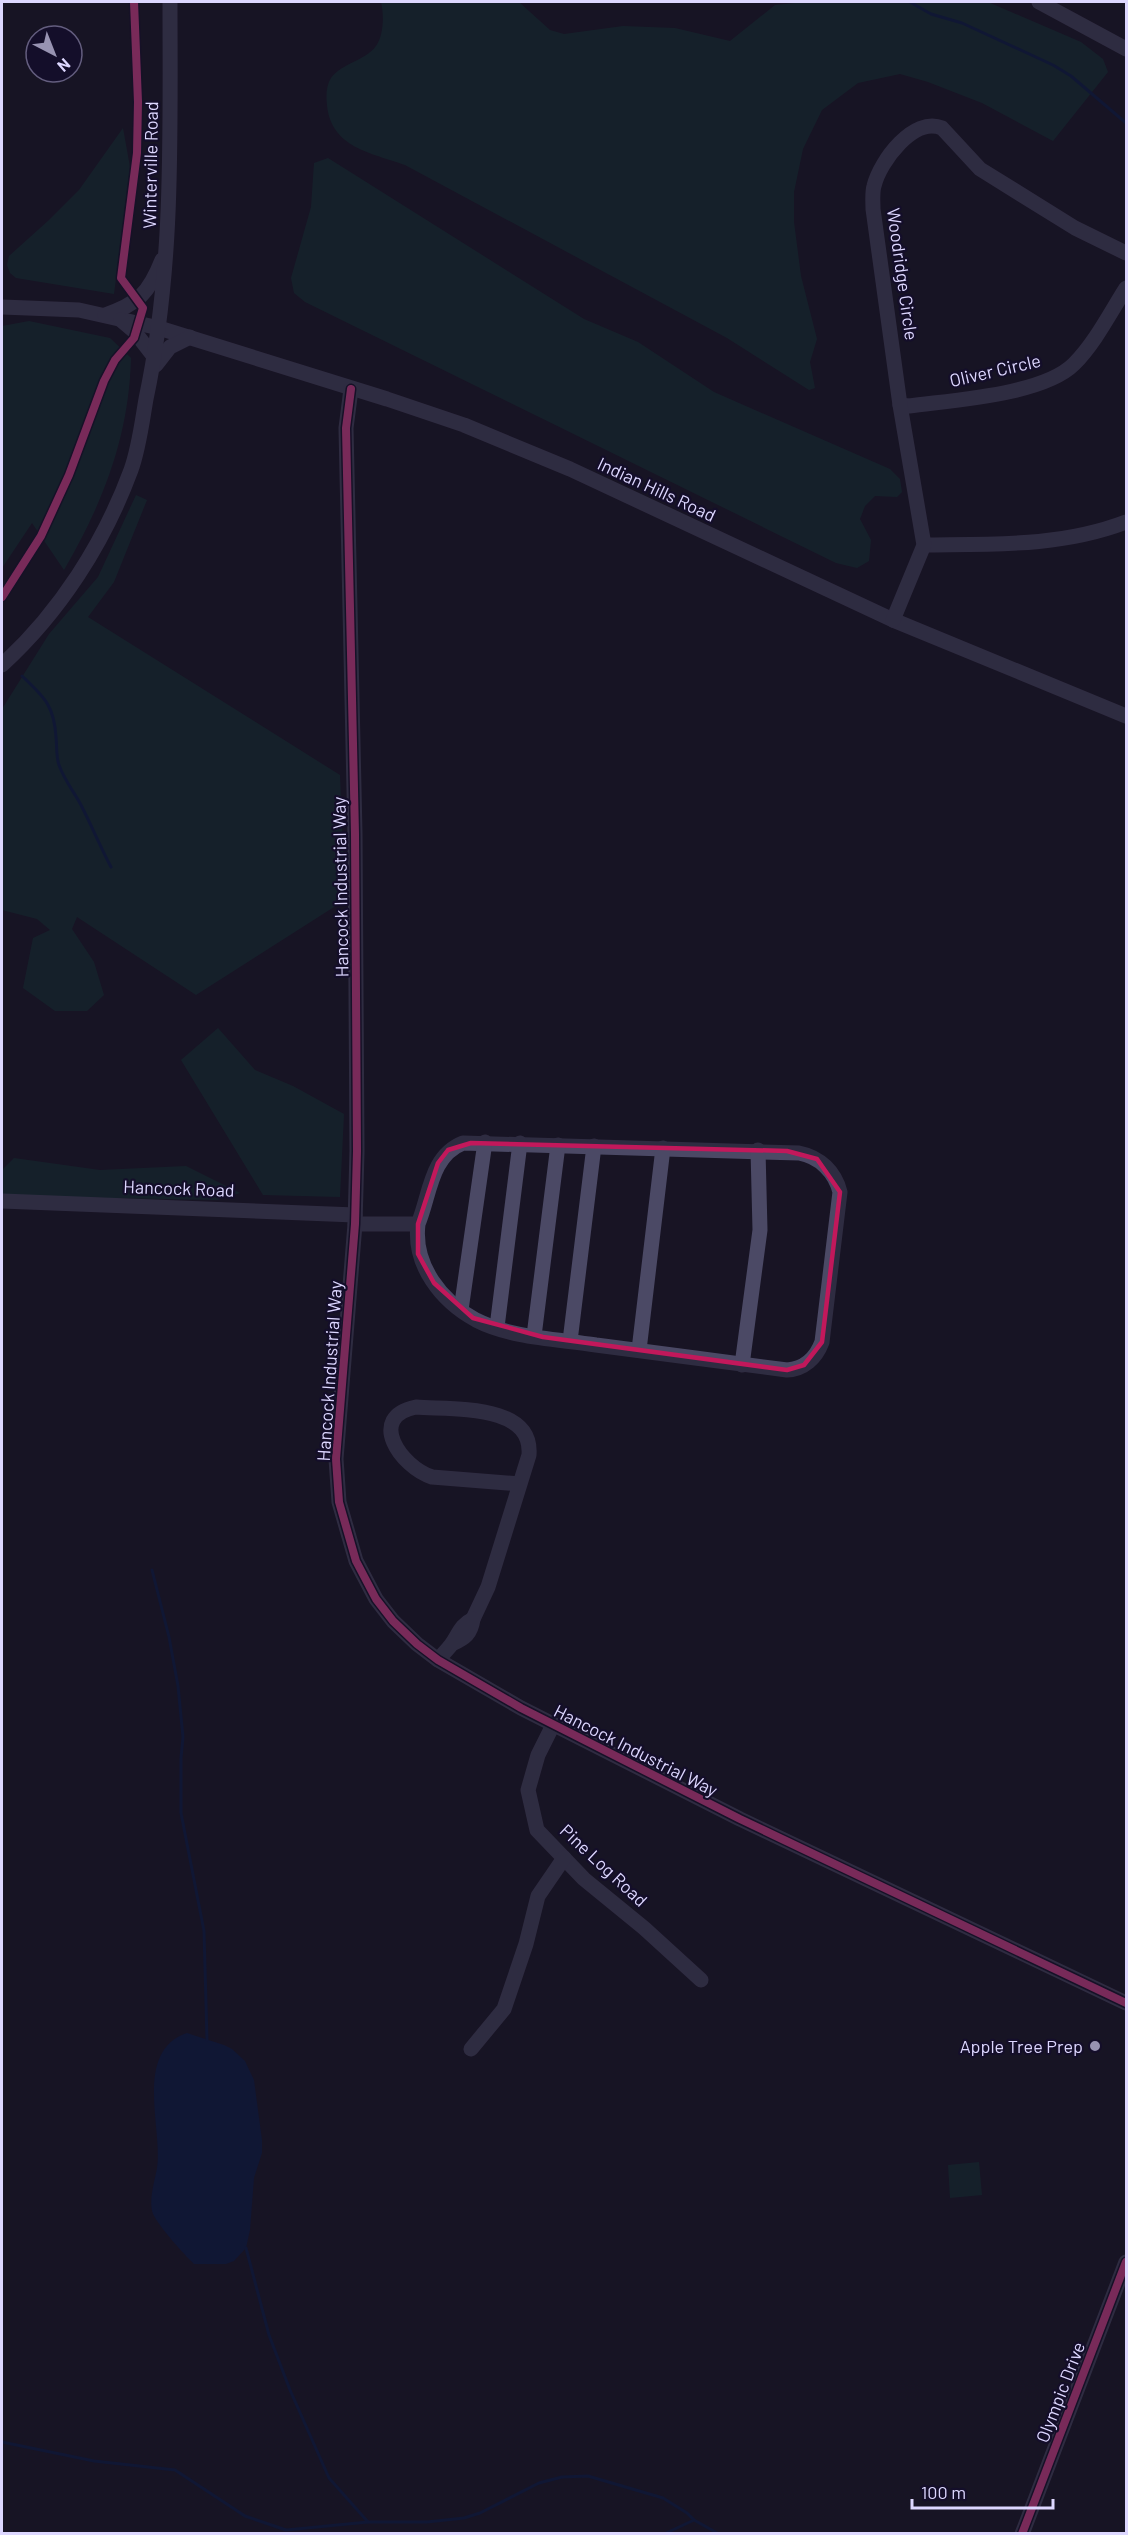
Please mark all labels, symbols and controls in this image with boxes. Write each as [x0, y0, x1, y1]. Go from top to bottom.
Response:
north arrow [24, 24, 84, 84]
text: N [54, 55, 75, 76]
street label: Winterville Road [138, 101, 162, 229]
street label: Woodridge Circle [883, 206, 923, 342]
street label: Oliver Circle [947, 349, 1043, 391]
street label: Indian Hills Road [594, 452, 720, 526]
street label: Hancock Industrial Way [327, 796, 353, 978]
street label: Hancock Road [123, 1175, 235, 1201]
street label: Hancock Industrial Way [312, 1280, 346, 1462]
street label: Hancock Industrial Way [550, 1699, 722, 1801]
street label: Pine Log Road [556, 1819, 652, 1911]
place label: Apple Tree Prep [960, 2035, 1083, 2057]
marker: Apple Tree Prep [1088, 2039, 1102, 2053]
street label: Olympic Drive [1031, 2339, 1089, 2445]
scale bar [912, 2472, 1053, 2510]
text: 100 m [921, 2481, 966, 2503]

